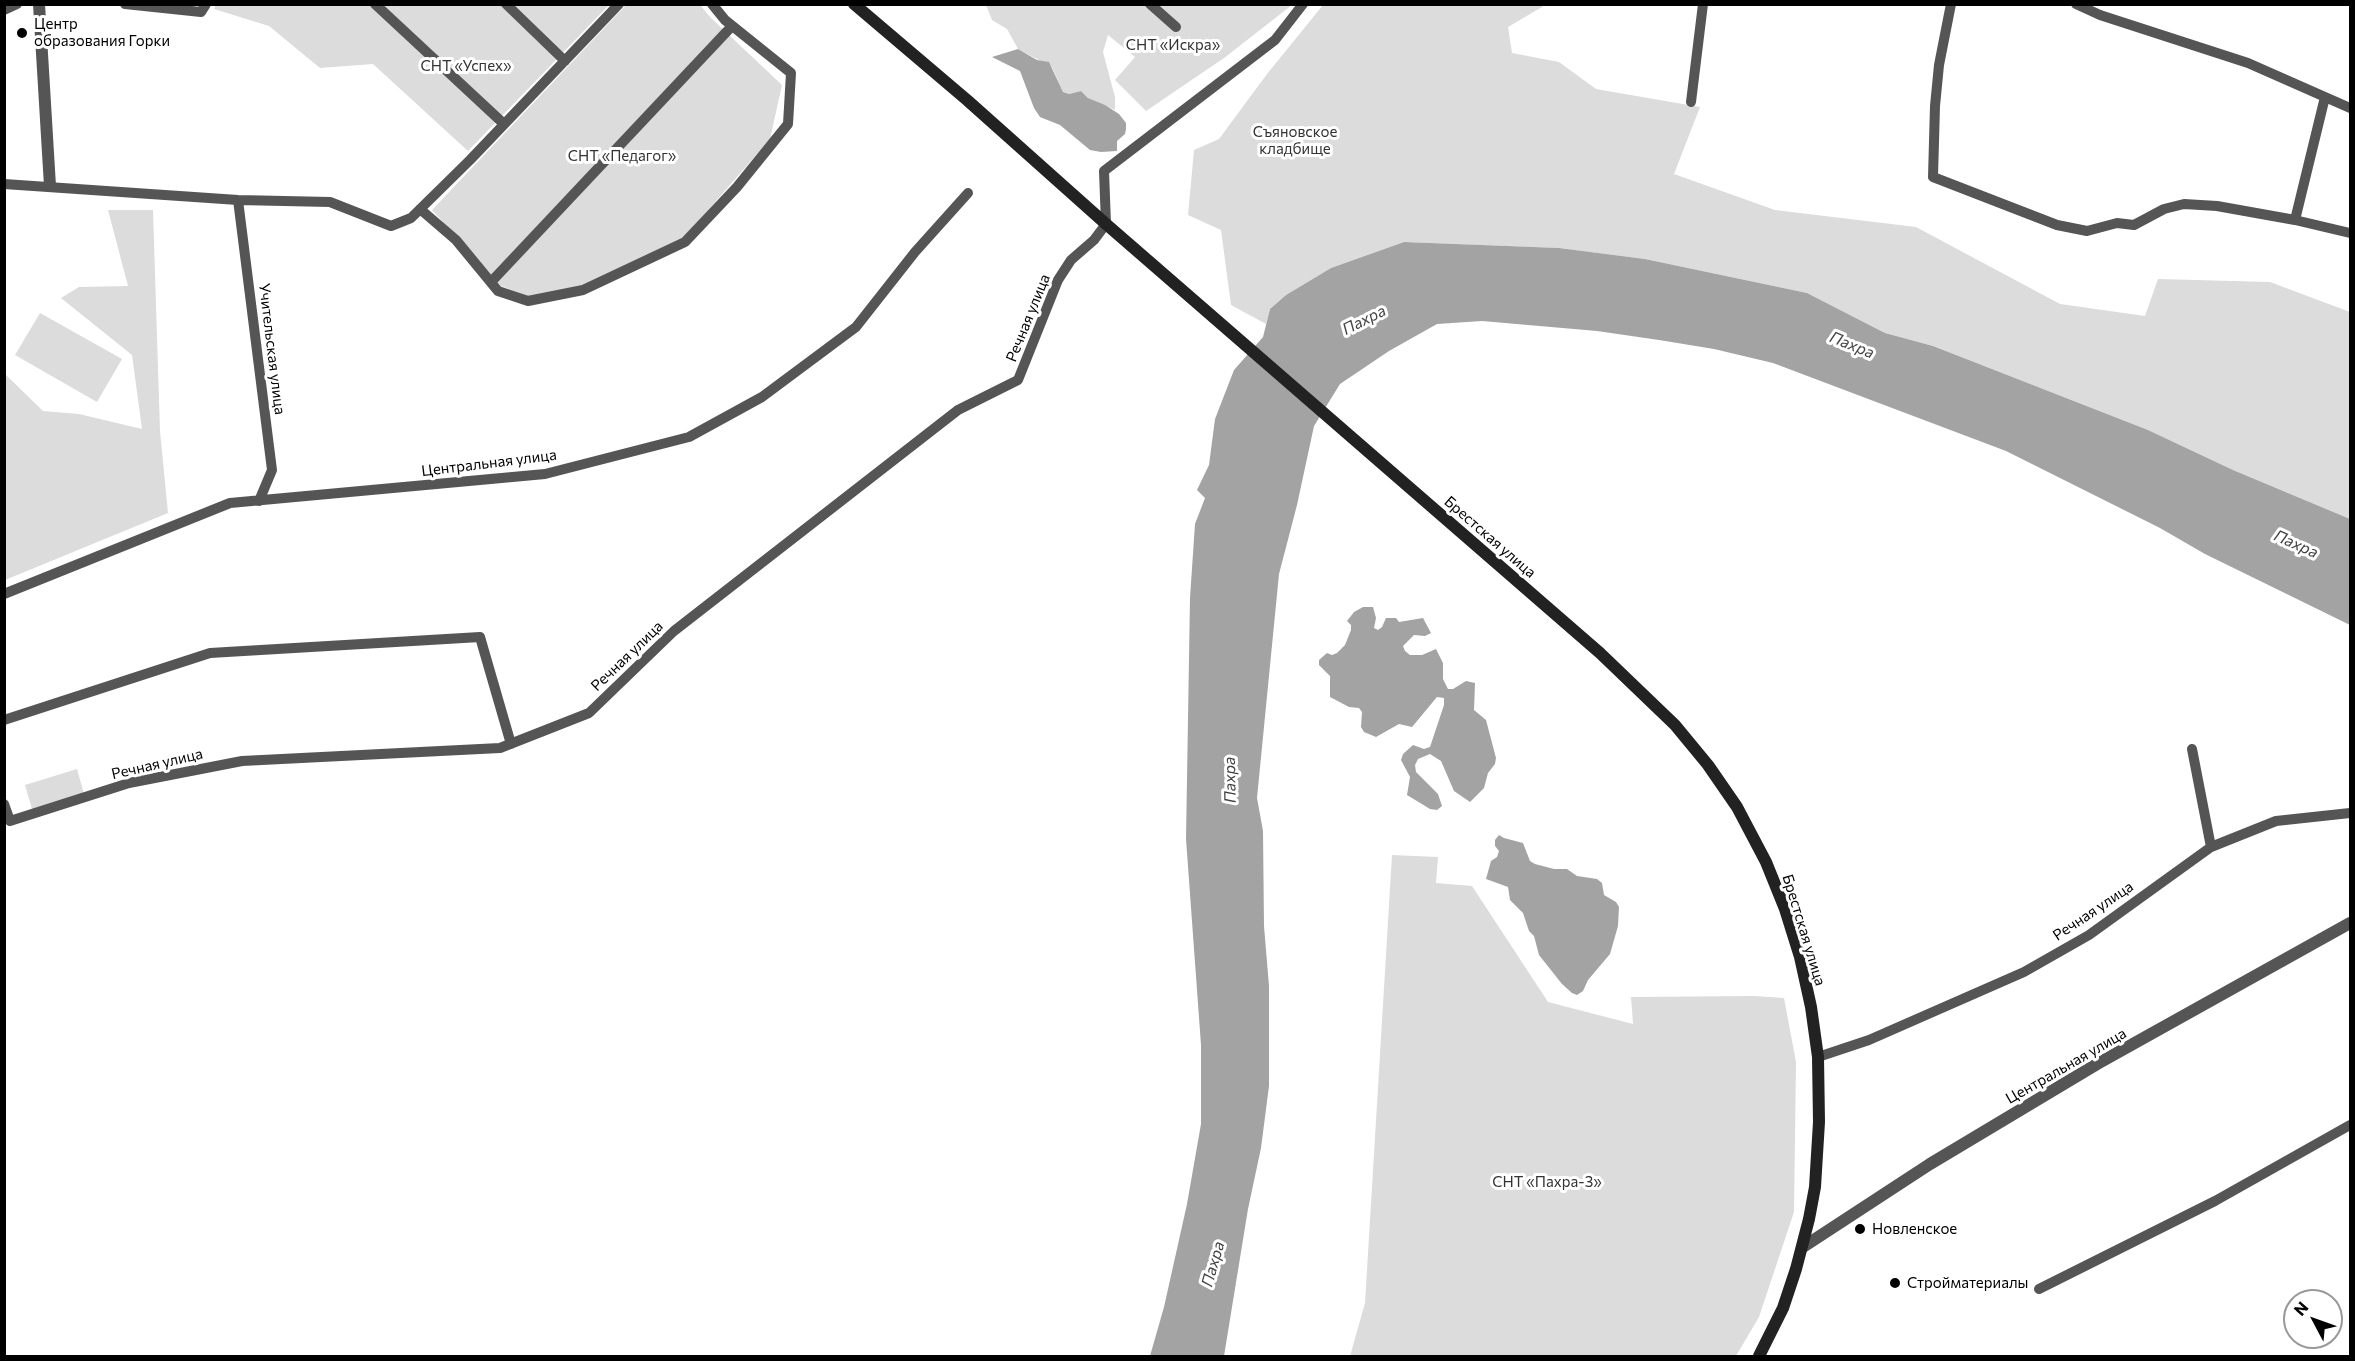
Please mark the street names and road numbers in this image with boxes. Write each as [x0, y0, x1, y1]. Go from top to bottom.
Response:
street label: Речная улица [1002, 271, 1054, 365]
street label: Учительская улица [255, 282, 289, 416]
street label: Центральная улица [420, 446, 558, 480]
street label: Брестская улица [1441, 492, 1539, 582]
street label: Речная улица [587, 617, 667, 695]
street label: Речная улица [110, 745, 204, 783]
street label: Брестская улица [1779, 872, 1829, 988]
street label: Речная улица [2049, 878, 2137, 944]
street label: Центральная улица [2003, 1024, 2129, 1108]

